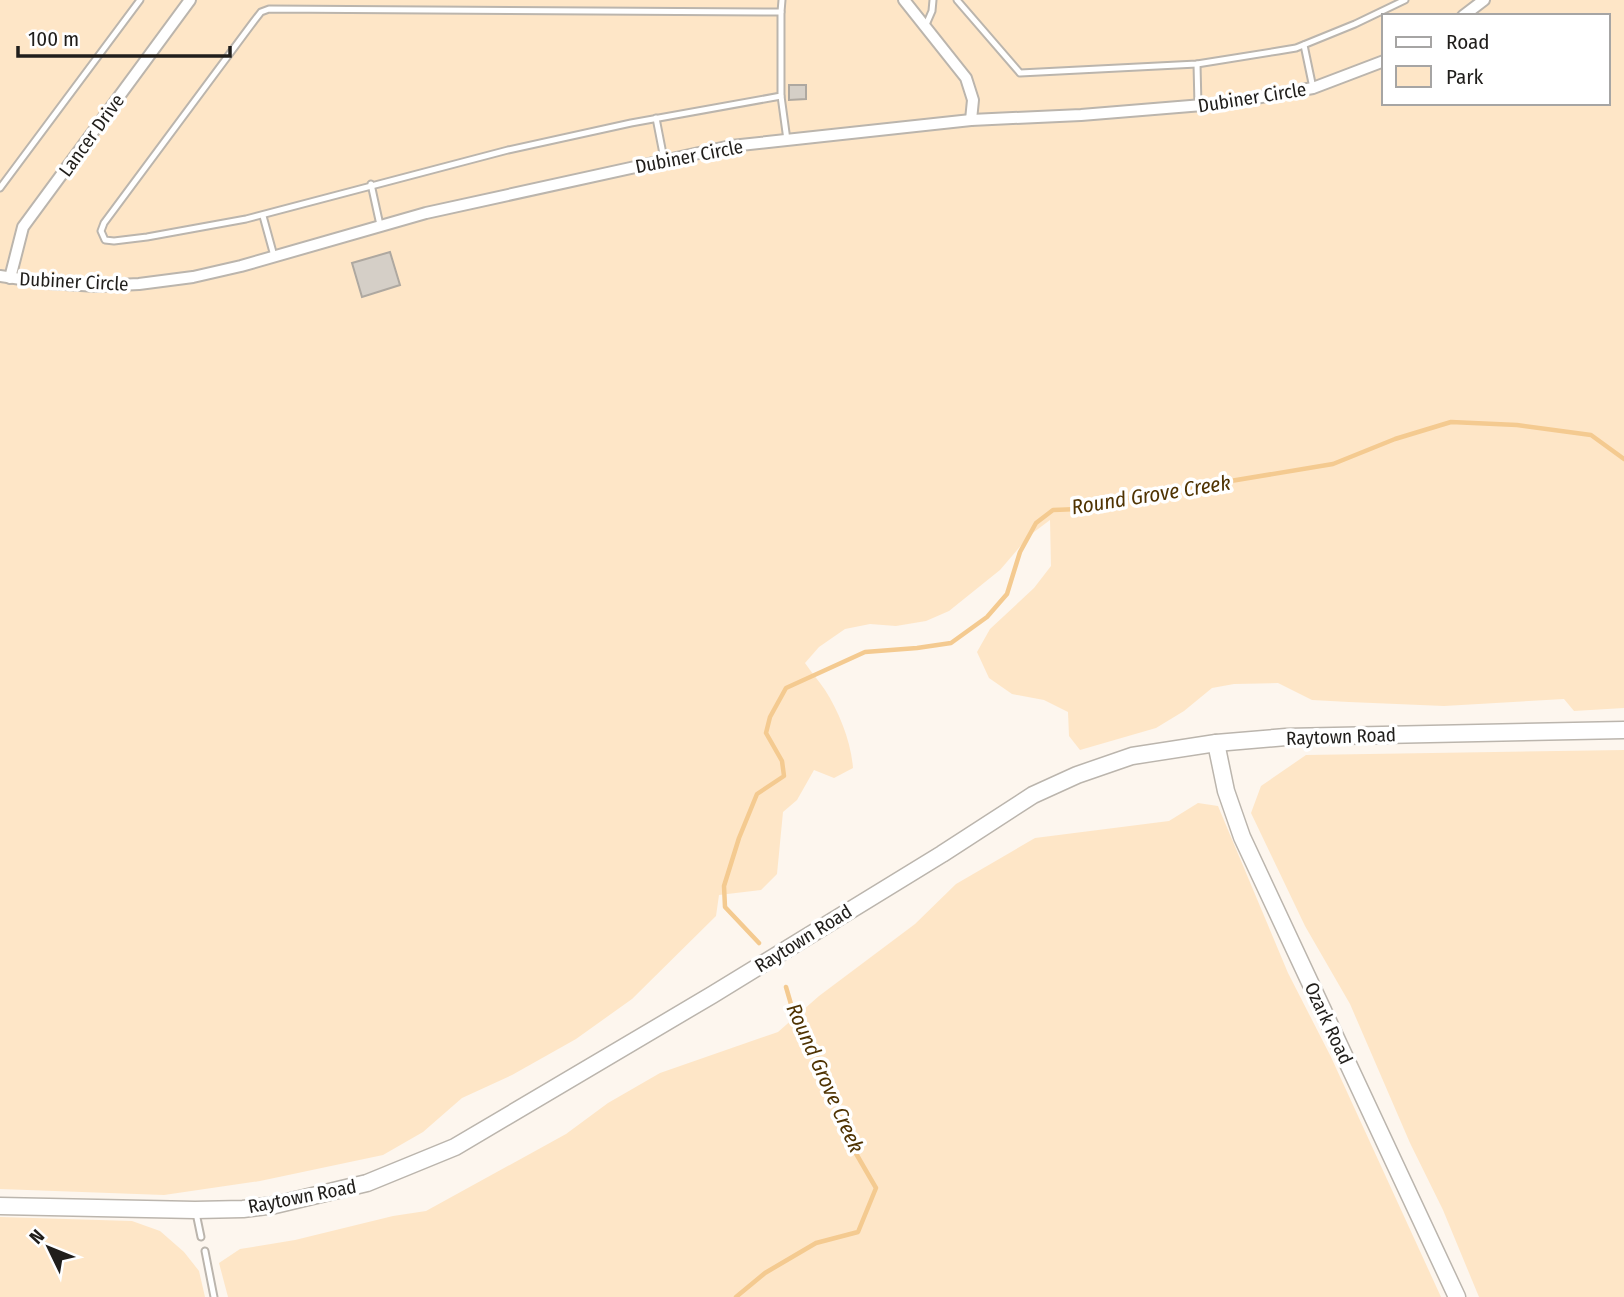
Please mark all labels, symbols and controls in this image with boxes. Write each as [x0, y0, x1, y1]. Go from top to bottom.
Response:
scale bar [18, 14, 229, 58]
legend [1382, 14, 1610, 105]
text: 100 m [28, 26, 79, 52]
text: Road [1446, 29, 1490, 55]
text: Park [1446, 64, 1484, 90]
street label: Dubiner Circle [1196, 78, 1308, 117]
street label: Lancer Drive [54, 90, 129, 181]
street label: Dubiner Circle [633, 135, 745, 178]
street label: Dubiner Circle [19, 267, 129, 296]
water label: Round Grove Creek [1070, 470, 1232, 520]
street label: Raytown Road [1286, 723, 1396, 750]
street label: Raytown Road [751, 900, 856, 977]
street label: Ozark Road [1300, 979, 1357, 1068]
water label: Round Grove Creek [780, 999, 870, 1157]
street label: Raytown Road [246, 1175, 358, 1218]
north arrow [14, 1213, 84, 1283]
text: N [25, 1225, 49, 1249]

